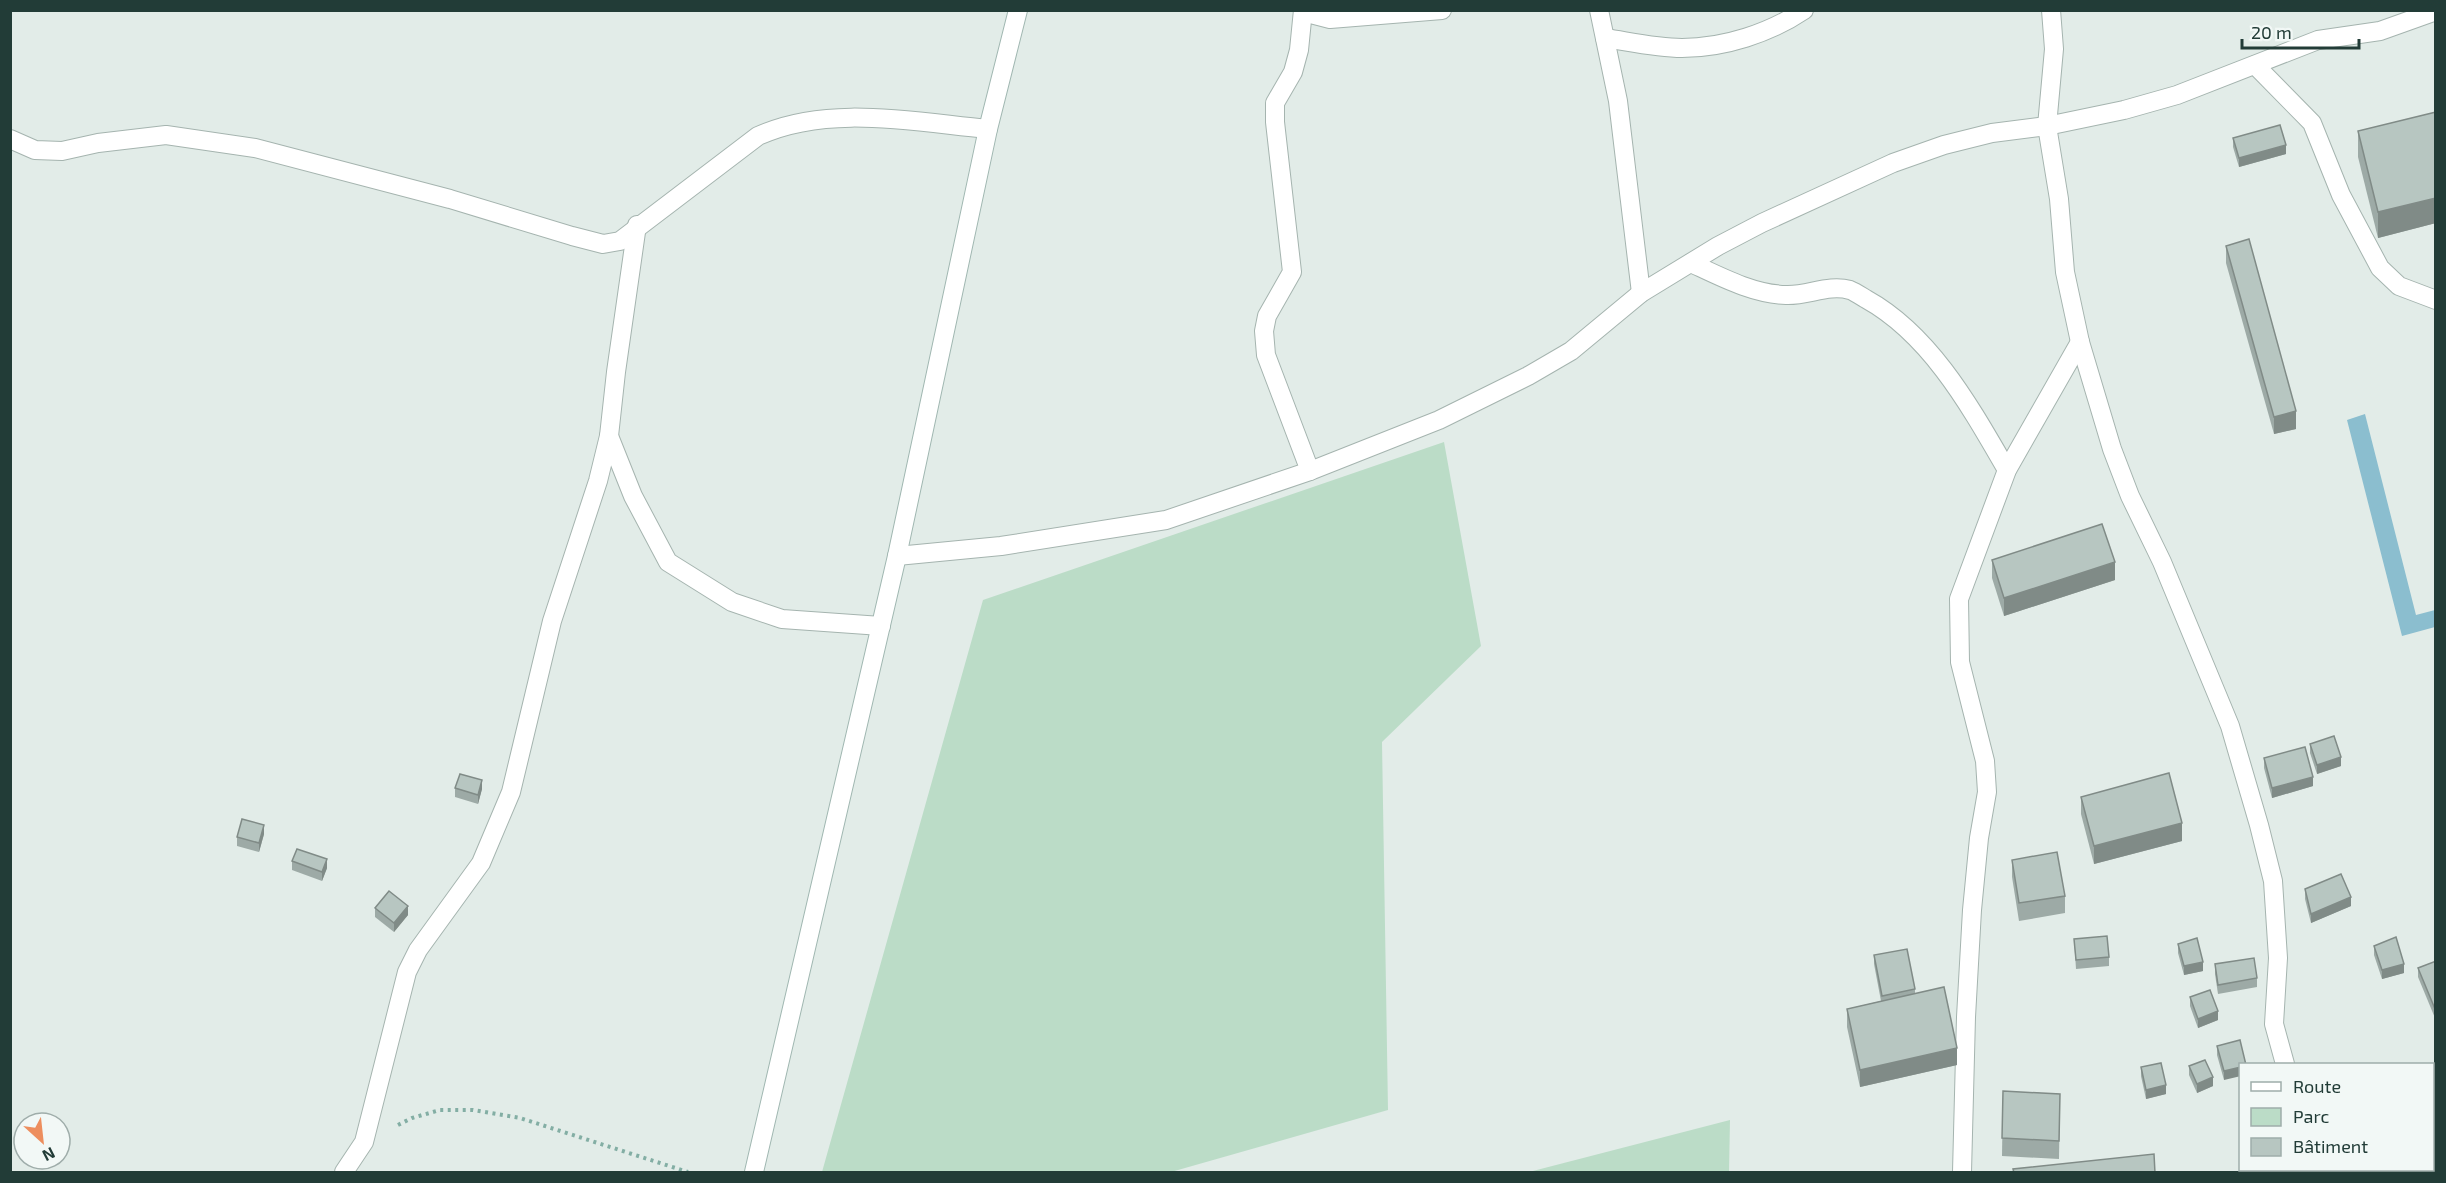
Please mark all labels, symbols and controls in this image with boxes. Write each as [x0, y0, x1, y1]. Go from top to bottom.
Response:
scale bar [2242, 12, 2359, 50]
text: 20 m [2251, 21, 2292, 43]
legend [2239, 1063, 2434, 1171]
text: Route [2293, 1075, 2341, 1097]
text: Parc [2293, 1105, 2329, 1127]
north arrow [12, 1111, 72, 1171]
text: Bâtiment [2293, 1135, 2368, 1157]
text: N [40, 1144, 59, 1166]

